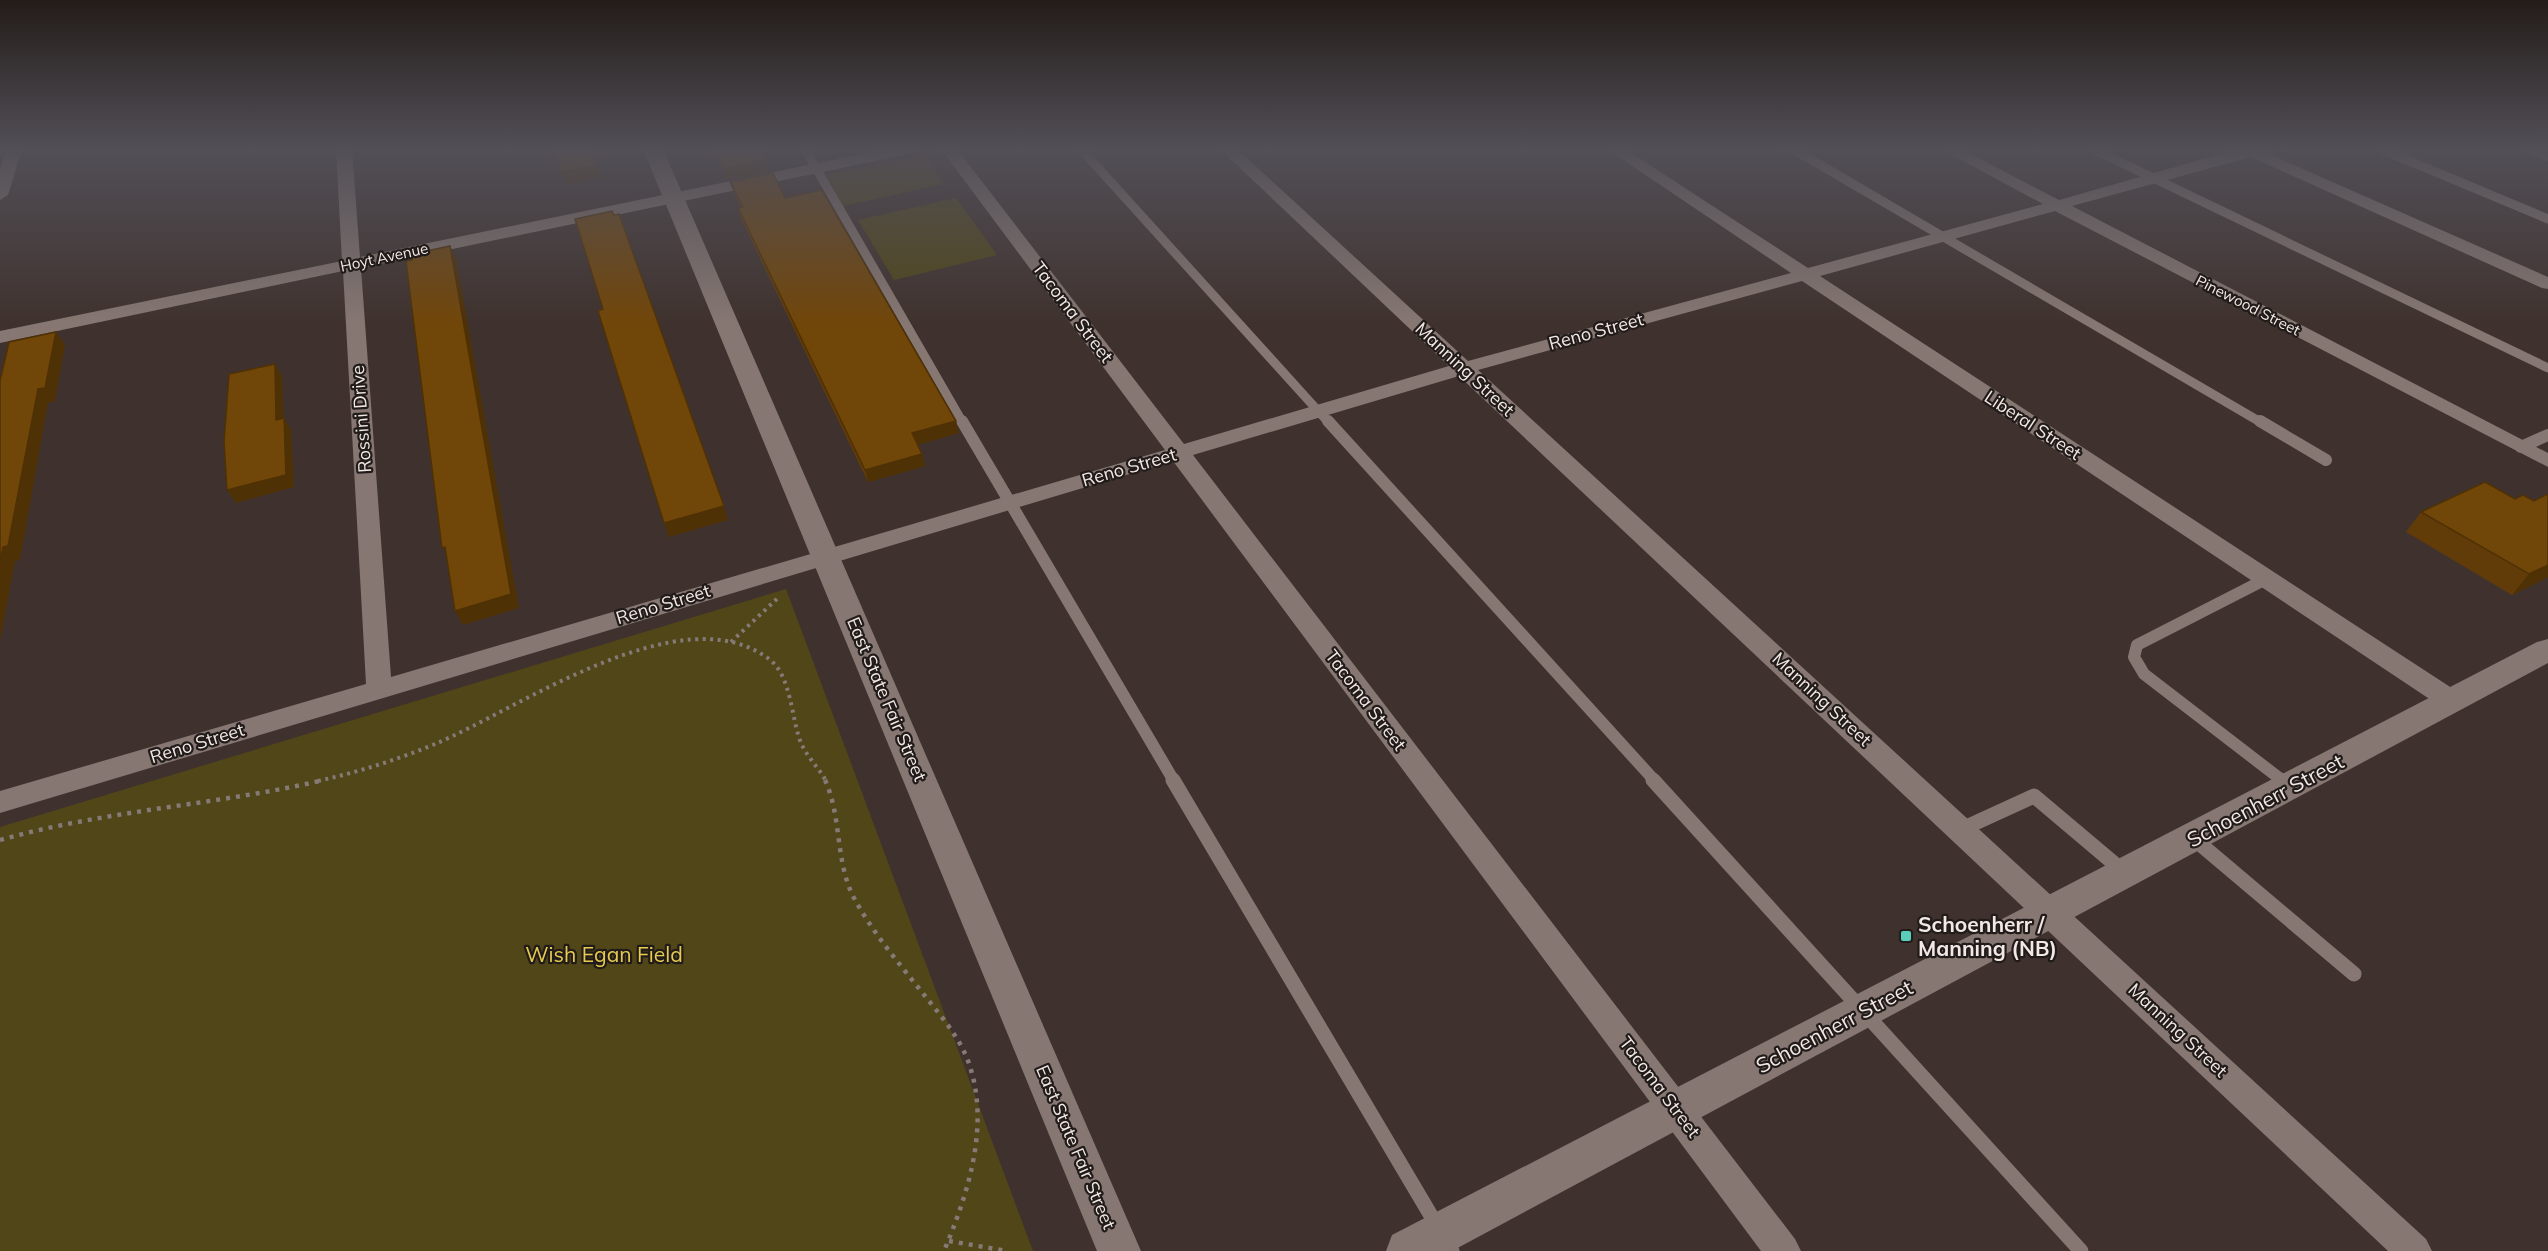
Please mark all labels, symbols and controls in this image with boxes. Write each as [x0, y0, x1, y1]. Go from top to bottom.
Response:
street label: Hoyt Avenue [338, 238, 430, 276]
street label: Tacoma Street [1028, 257, 1118, 367]
street label: Pinewood Street [2193, 271, 2303, 339]
street label: Reno Street [1546, 307, 1646, 355]
street label: Manning Street [1411, 317, 1519, 421]
street label: Rossini Drive [346, 364, 376, 474]
street label: Liberal Street [1980, 385, 2086, 465]
street label: Reno Street [1079, 443, 1179, 491]
street label: Reno Street [613, 579, 713, 629]
street label: East State Fair Street [842, 614, 932, 784]
street label: Tacoma Street [1321, 645, 1411, 755]
street label: Manning Street [1768, 647, 1876, 751]
street label: Reno Street [147, 718, 247, 768]
street label: Schoenherr Street [2182, 748, 2348, 852]
place label: Schoenherr / Manning (NB) [1918, 911, 2057, 961]
marker: Schoenherr / Manning (NB) [1899, 929, 1913, 943]
park label: Wish Egan Field [525, 941, 683, 967]
street label: Schoenherr Street [1751, 974, 1917, 1078]
street label: Manning Street [2124, 978, 2232, 1082]
street label: Tacoma Street [1615, 1032, 1705, 1142]
street label: East State Fair Street [1031, 1062, 1121, 1232]

